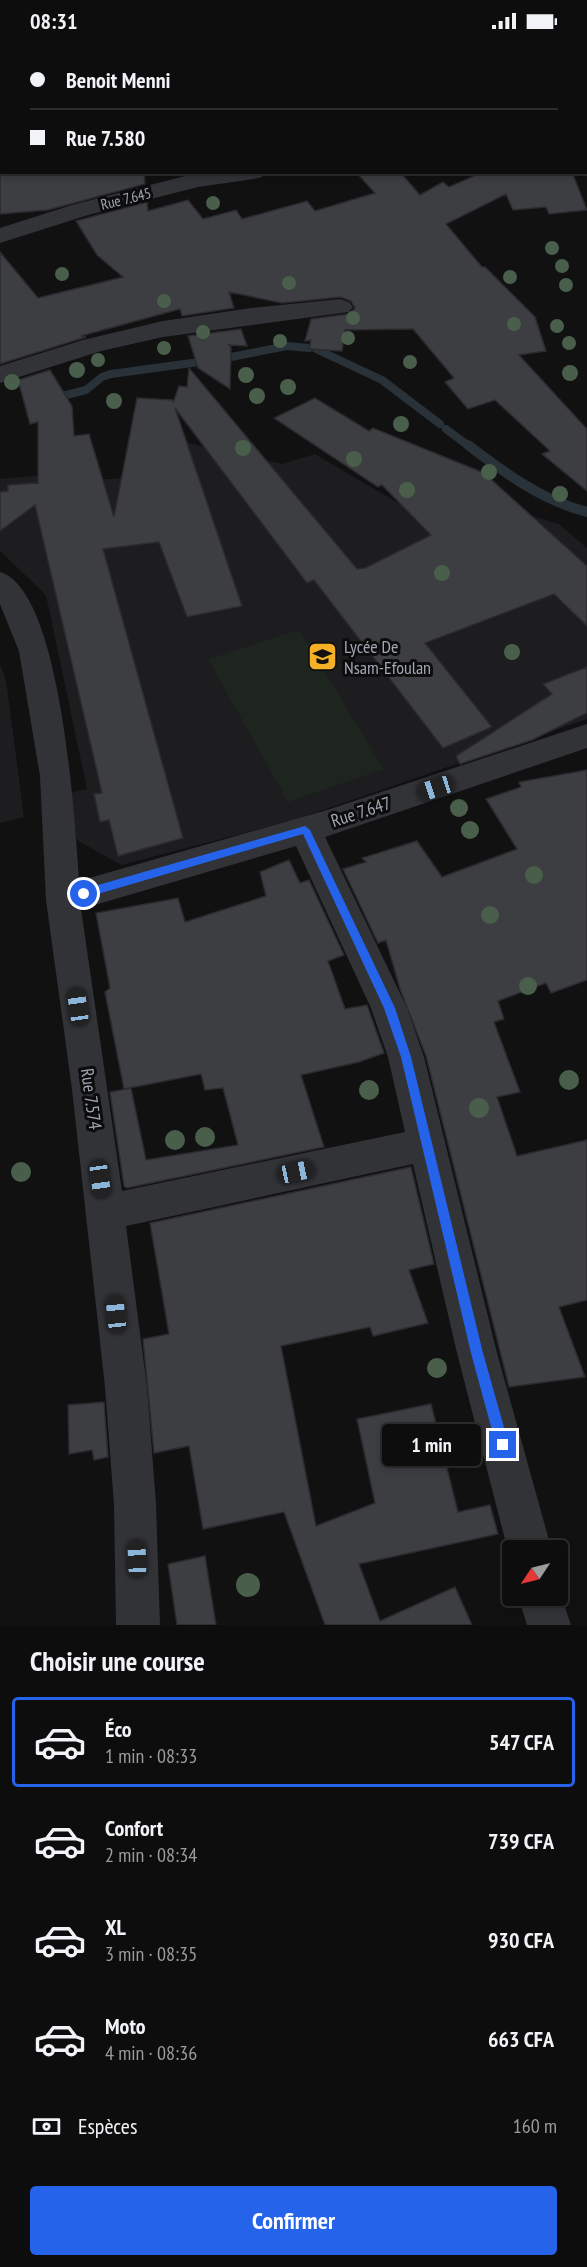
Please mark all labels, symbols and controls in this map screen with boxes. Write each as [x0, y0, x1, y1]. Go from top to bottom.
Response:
text: 08:31 [30, 7, 78, 35]
text: Benoit Menni [66, 66, 170, 94]
text: Rue 7.580 [66, 124, 145, 152]
street label: Rue 7.645 [99, 183, 153, 214]
place label: Lycée De Nsam-Efoulan [344, 635, 431, 679]
school or university icon: Lycée De Nsam-Efoulan [307, 641, 339, 673]
car [416, 774, 456, 802]
street label: Rue 7.647 [328, 791, 394, 832]
route start [70, 880, 97, 907]
car [67, 988, 89, 1026]
street label: Rue 7.574 [76, 1067, 107, 1131]
car [277, 1159, 315, 1185]
car [89, 1160, 111, 1198]
car [105, 1295, 127, 1333]
callout: 1 min [383, 1424, 482, 1466]
route end [489, 1431, 516, 1458]
text: 1 min [411, 1432, 452, 1458]
north arrow [502, 1540, 568, 1606]
map controls [502, 1540, 568, 1606]
car [127, 1541, 147, 1577]
text: Choisir une course [30, 1644, 205, 1678]
icon: car [33, 1715, 87, 1769]
text: Éco [105, 1715, 132, 1743]
text: 547 CFA [489, 1728, 554, 1756]
text: 1 min · 08:33 [105, 1743, 197, 1769]
icon: car [33, 1814, 87, 1868]
text: Confort [105, 1814, 163, 1842]
text: 739 CFA [488, 1827, 554, 1855]
text: 2 min · 08:34 [105, 1842, 197, 1868]
icon: car [33, 1913, 87, 1967]
text: XL [105, 1913, 126, 1941]
text: 930 CFA [488, 1926, 554, 1954]
text: 3 min · 08:35 [105, 1941, 197, 1967]
icon: car [33, 2012, 87, 2066]
text: Moto [105, 2012, 146, 2040]
text: 663 CFA [488, 2025, 554, 2053]
text: 4 min · 08:36 [105, 2040, 197, 2066]
icon: cash [30, 2110, 63, 2143]
text: Espèces [78, 2112, 137, 2140]
text: 160 m [513, 2113, 557, 2139]
button: Confirmer [30, 2186, 557, 2255]

